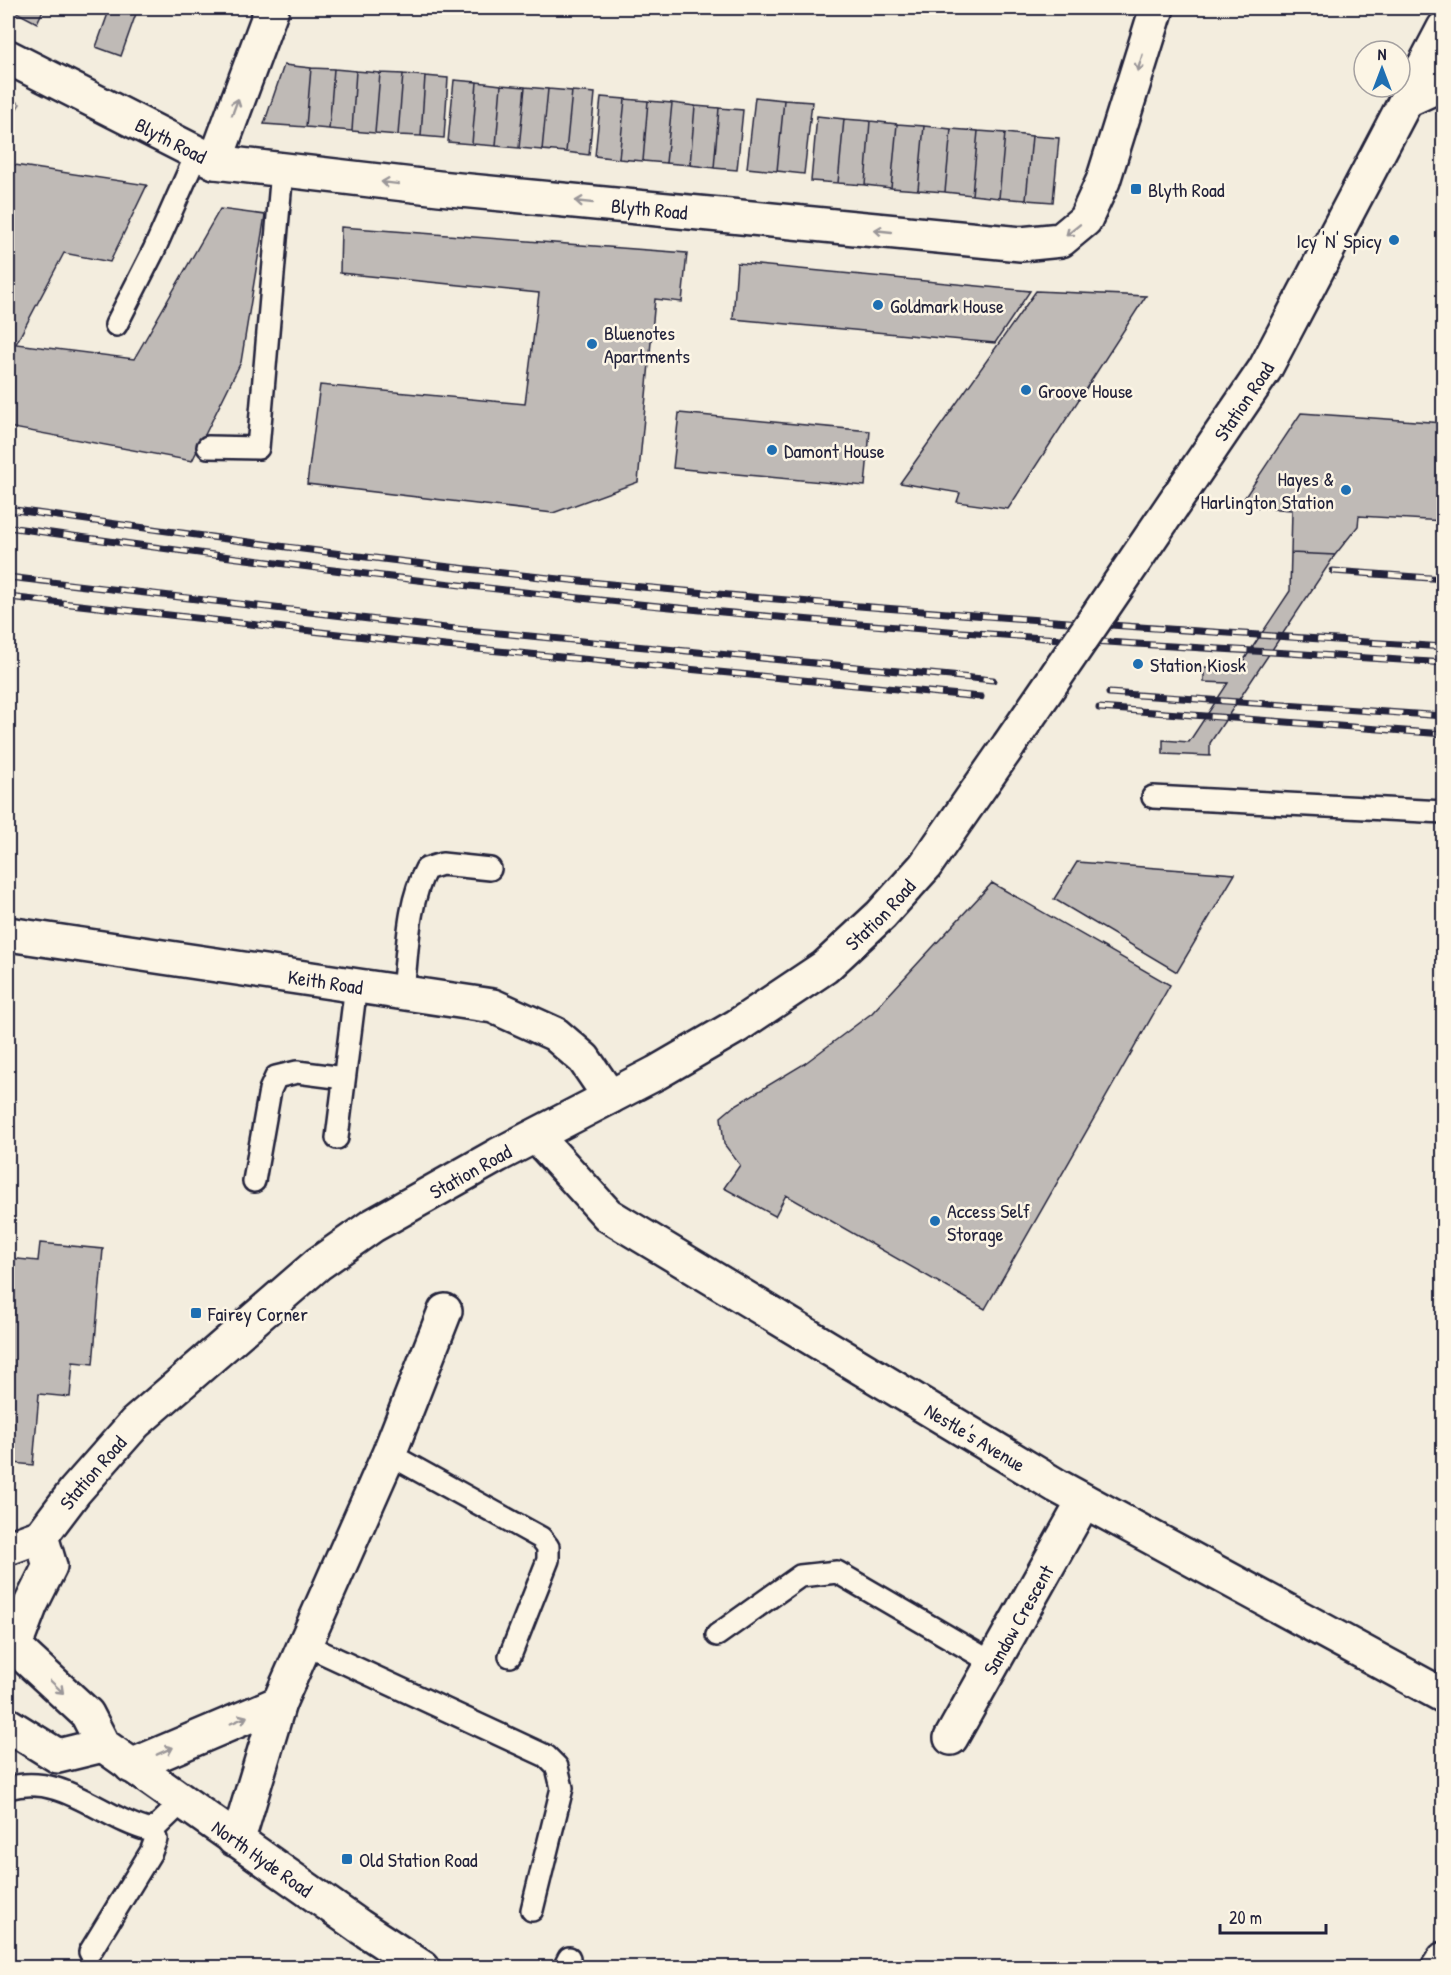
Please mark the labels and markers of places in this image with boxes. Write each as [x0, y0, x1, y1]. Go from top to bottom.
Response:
place label: Blyth Road [1148, 176, 1225, 203]
marker: Blyth Road [1129, 182, 1143, 196]
place label: Icy 'N' Spicy [1296, 227, 1382, 254]
marker: Icy 'N' Spicy [1387, 233, 1401, 247]
place label: Goldmark House [890, 292, 1004, 319]
marker: Goldmark House [871, 298, 885, 312]
place label: Bluenotes Apartments [604, 319, 690, 369]
marker: Bluenotes Apartments [585, 337, 599, 351]
place label: Groove House [1038, 377, 1133, 404]
marker: Groove House [1019, 383, 1033, 397]
place label: Damont House [784, 437, 885, 464]
marker: Damont House [765, 443, 779, 457]
place label: Hayes & Harlington Station [1200, 465, 1334, 515]
marker: Hayes & Harlington Station [1339, 483, 1353, 497]
place label: Station Kiosk [1150, 651, 1246, 678]
marker: Station Kiosk [1131, 657, 1145, 671]
place label: Access Self Storage [947, 1197, 1030, 1247]
marker: Access Self Storage [928, 1214, 942, 1228]
place label: Fairey Corner [207, 1300, 308, 1327]
marker: Fairey Corner [189, 1306, 203, 1320]
place label: Old Station Road [359, 1846, 478, 1873]
marker: Old Station Road [340, 1852, 354, 1866]

